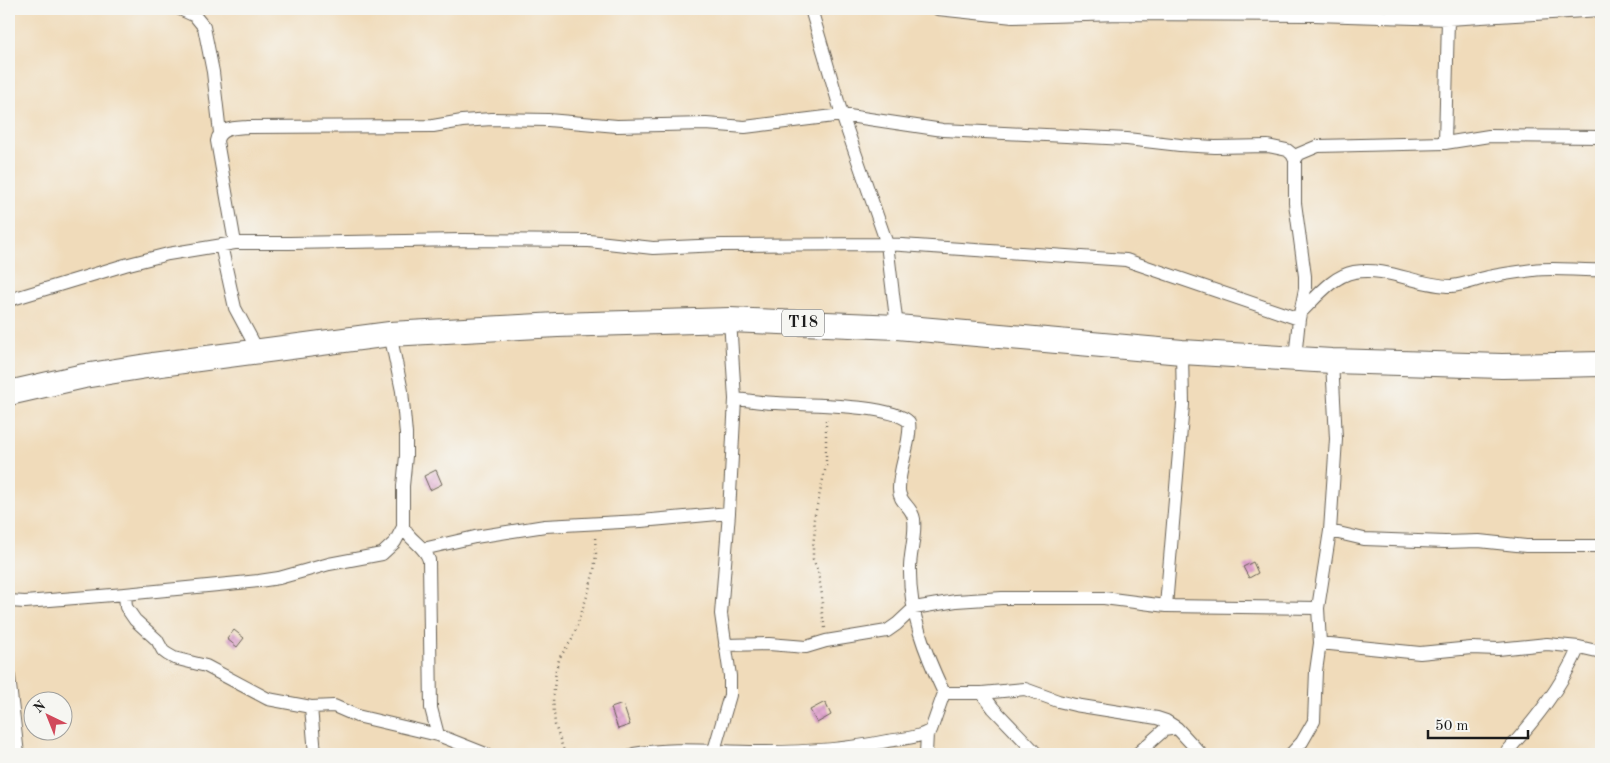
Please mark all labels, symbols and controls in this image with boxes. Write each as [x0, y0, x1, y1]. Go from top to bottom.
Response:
road number: T18 [782, 309, 824, 336]
north arrow [22, 690, 72, 740]
text: N [31, 698, 49, 716]
scale bar [1428, 708, 1528, 740]
text: 50 m [1435, 719, 1469, 734]

